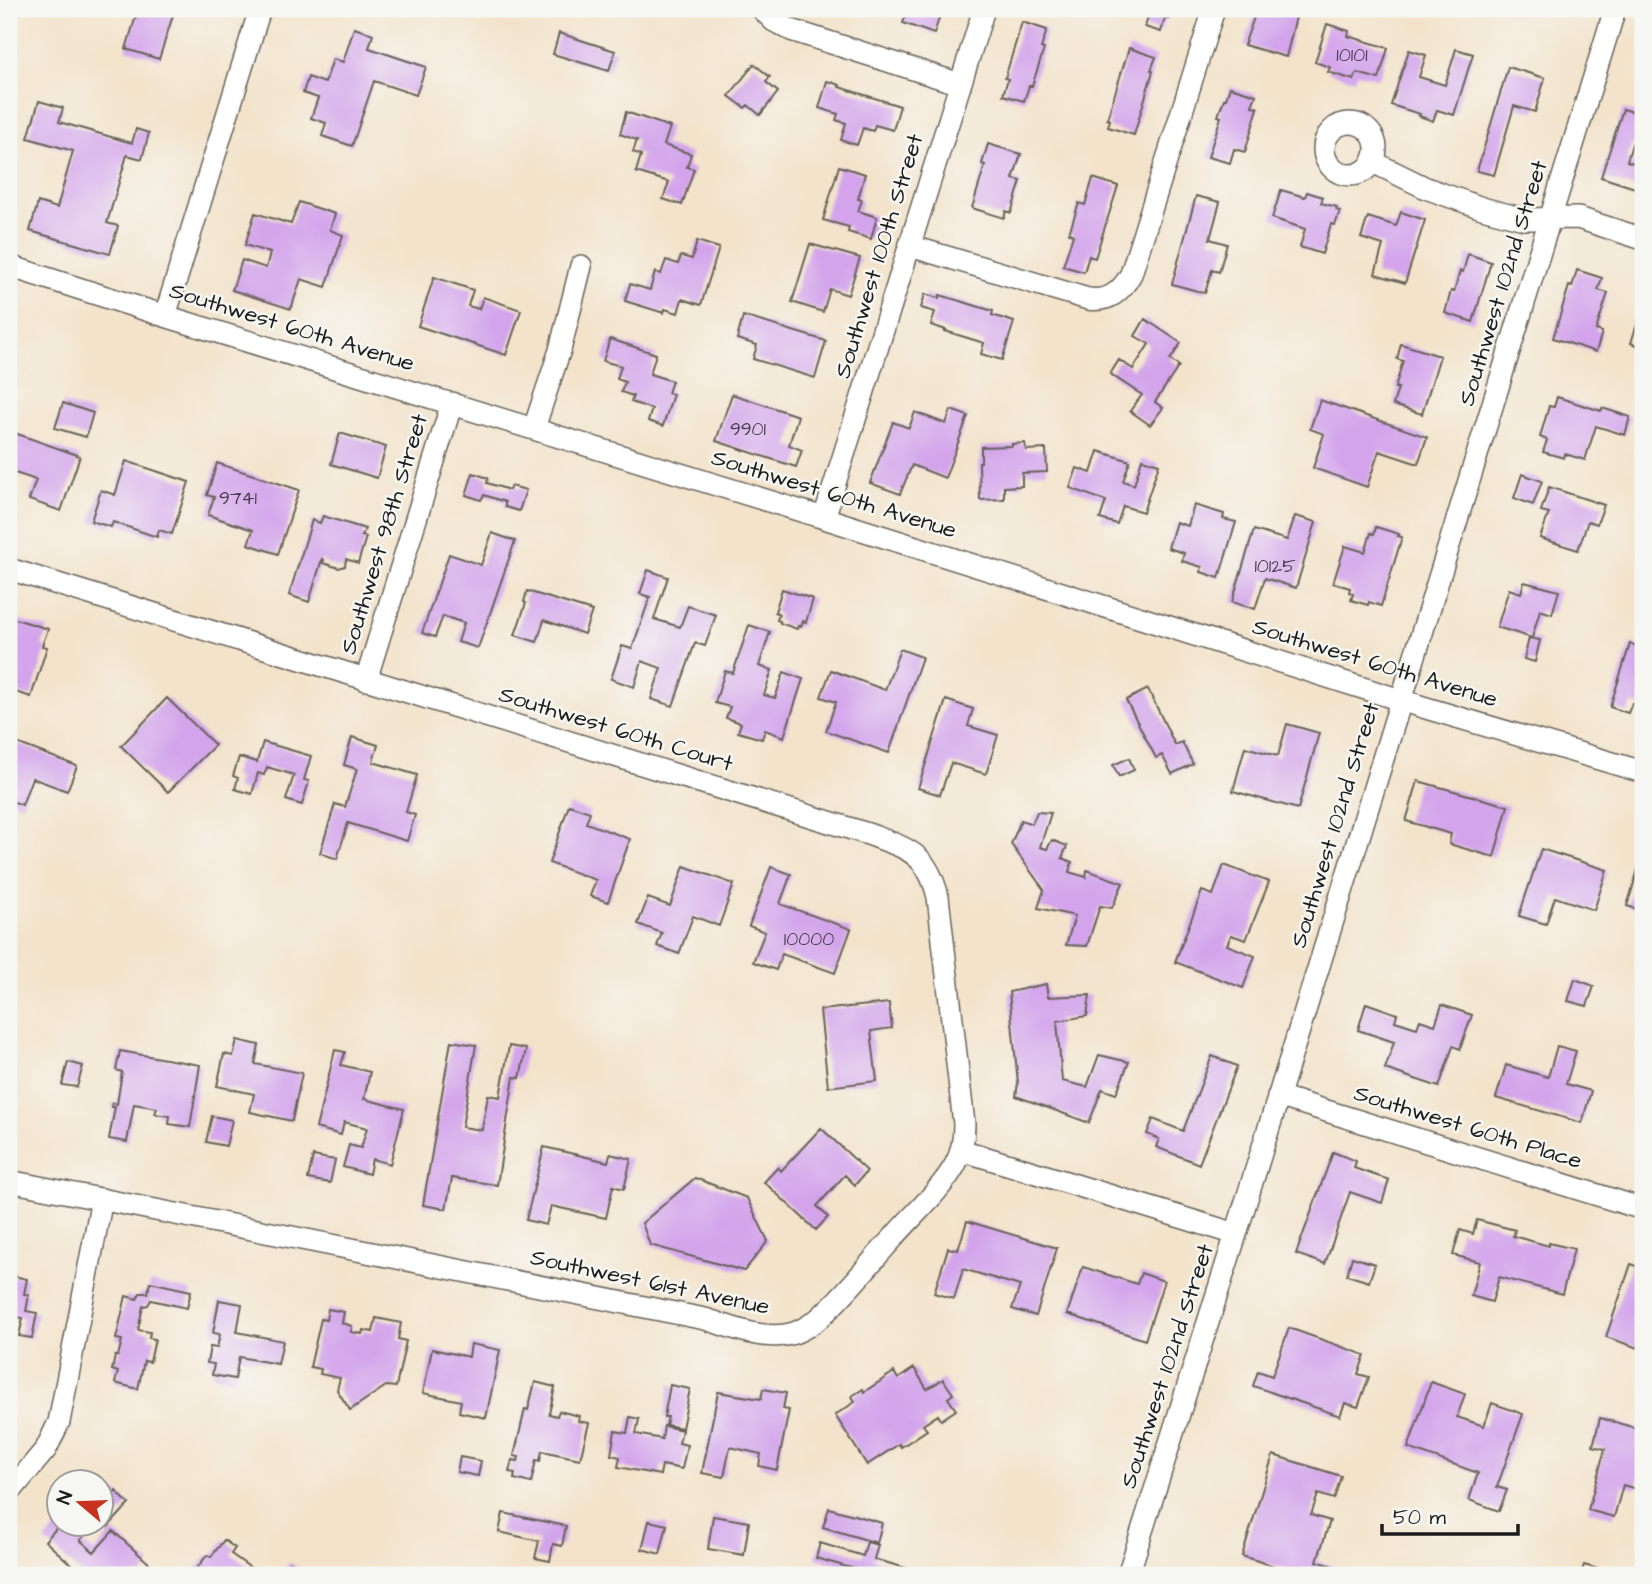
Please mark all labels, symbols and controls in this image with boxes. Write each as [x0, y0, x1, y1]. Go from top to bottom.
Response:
house number: 10101 [1336, 42, 1368, 69]
street label: Southwest 100th Street [827, 129, 932, 382]
street label: Southwest 102nd Street [1450, 156, 1556, 410]
street label: Southwest 60th Avenue [166, 274, 418, 380]
street label: Southwest 98th Street [332, 409, 436, 658]
house number: 9901 [730, 416, 767, 443]
street label: Southwest 60th Avenue [708, 441, 960, 547]
house number: 9741 [219, 485, 258, 512]
house number: 10125 [1254, 553, 1296, 580]
street label: Southwest 60th Avenue [1249, 610, 1501, 716]
street label: Southwest 60th Court [495, 678, 737, 780]
street label: Southwest 102nd Street [1282, 698, 1388, 952]
house number: 10000 [784, 926, 834, 953]
street label: Southwest 60th Place [1350, 1077, 1586, 1177]
street label: Southwest 102nd Street [1112, 1239, 1222, 1492]
street label: Southwest 61st Avenue [528, 1241, 772, 1323]
north arrow [46, 1468, 116, 1538]
text: N [51, 1488, 80, 1508]
scale bar [1382, 1493, 1519, 1537]
text: 50 m [1393, 1503, 1447, 1532]

